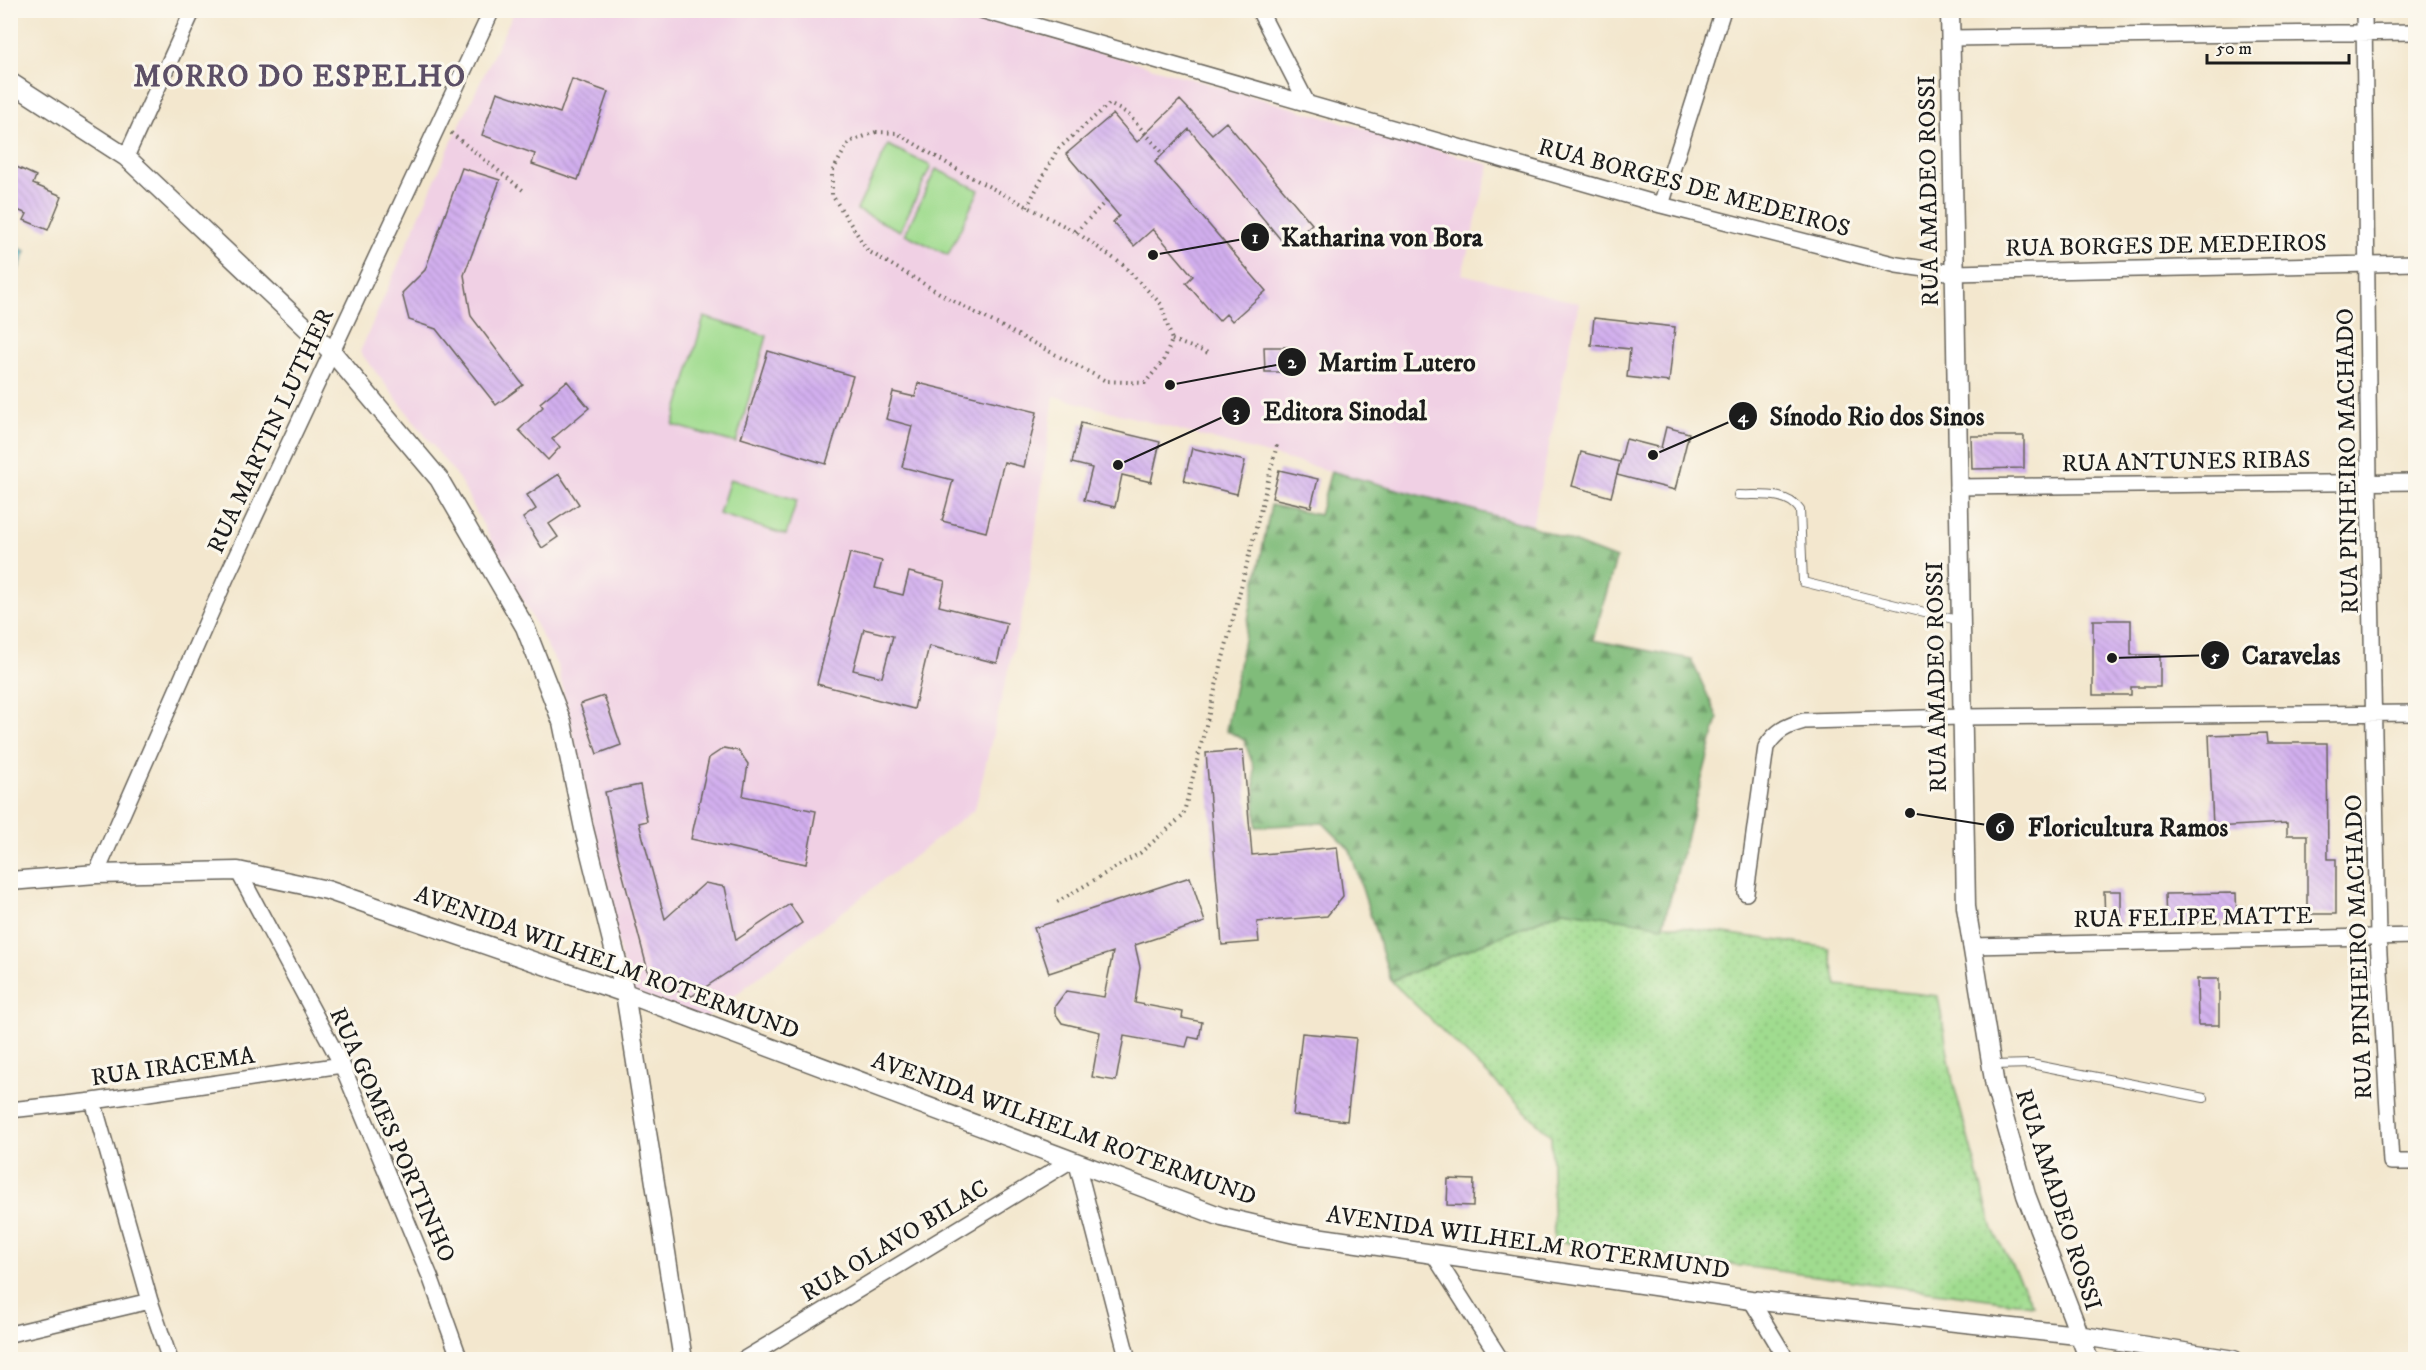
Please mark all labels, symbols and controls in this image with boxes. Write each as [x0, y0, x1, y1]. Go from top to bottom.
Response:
scale bar [2207, 27, 2350, 65]
text: 50 m [2216, 38, 2252, 60]
district label: MORRO DO ESPELHO [134, 59, 466, 96]
street label: RUA AMADEO ROSSI [1912, 75, 1946, 307]
street label: RUA BORGES DE MEDEIROS [1535, 132, 1853, 244]
callout: Katharina von Bora [1240, 215, 1495, 259]
text: Katharina von Bora [1281, 222, 1484, 255]
text: 1 [1252, 227, 1259, 249]
street label: RUA BORGES DE MEDEIROS [2005, 228, 2327, 264]
street label: RUA MARTIN LUTHER [201, 304, 341, 558]
street label: RUA PINHEIRO MACHADO [2330, 308, 2366, 614]
callout: Martim Lutero [1277, 340, 1488, 384]
text: Martim Lutero [1318, 347, 1476, 380]
text: 2 [1288, 352, 1298, 374]
callout: Editora Sinodal [1221, 389, 1439, 433]
callout: Sínodo Rio dos Sinos [1728, 394, 1997, 438]
text: Editora Sinodal [1263, 396, 1428, 429]
text: Sínodo Rio dos Sinos [1770, 401, 1985, 434]
text: 3 [1233, 402, 1240, 424]
text: 4 [1737, 406, 1749, 428]
street label: RUA ANTUNES RIBAS [2061, 445, 2311, 479]
street label: RUA AMADEO ROSSI [1920, 561, 1954, 793]
callout: Caravelas [2200, 633, 2352, 677]
text: Caravelas [2242, 640, 2341, 673]
text: 5 [2210, 646, 2220, 668]
street label: RUA PINHEIRO MACHADO [2339, 794, 2379, 1100]
callout: Floricultura Ramos [1985, 805, 2240, 849]
text: Floricultura Ramos [2028, 812, 2228, 845]
text: 6 [1995, 817, 2006, 839]
street label: AVENIDA WILHELM ROTERMUND [411, 879, 803, 1047]
street label: RUA FELIPE MATTE [2073, 901, 2313, 935]
street label: RUA GOMES PORTINHO [322, 1003, 462, 1267]
street label: RUA IRACEMA [89, 1041, 258, 1093]
street label: AVENIDA WILHELM ROTERMUND [868, 1045, 1260, 1213]
street label: RUA AMADEO ROSSI [2008, 1085, 2108, 1315]
street label: RUA OLAVO BILAC [796, 1173, 994, 1309]
street label: AVENIDA WILHELM ROTERMUND [1324, 1200, 1732, 1286]

